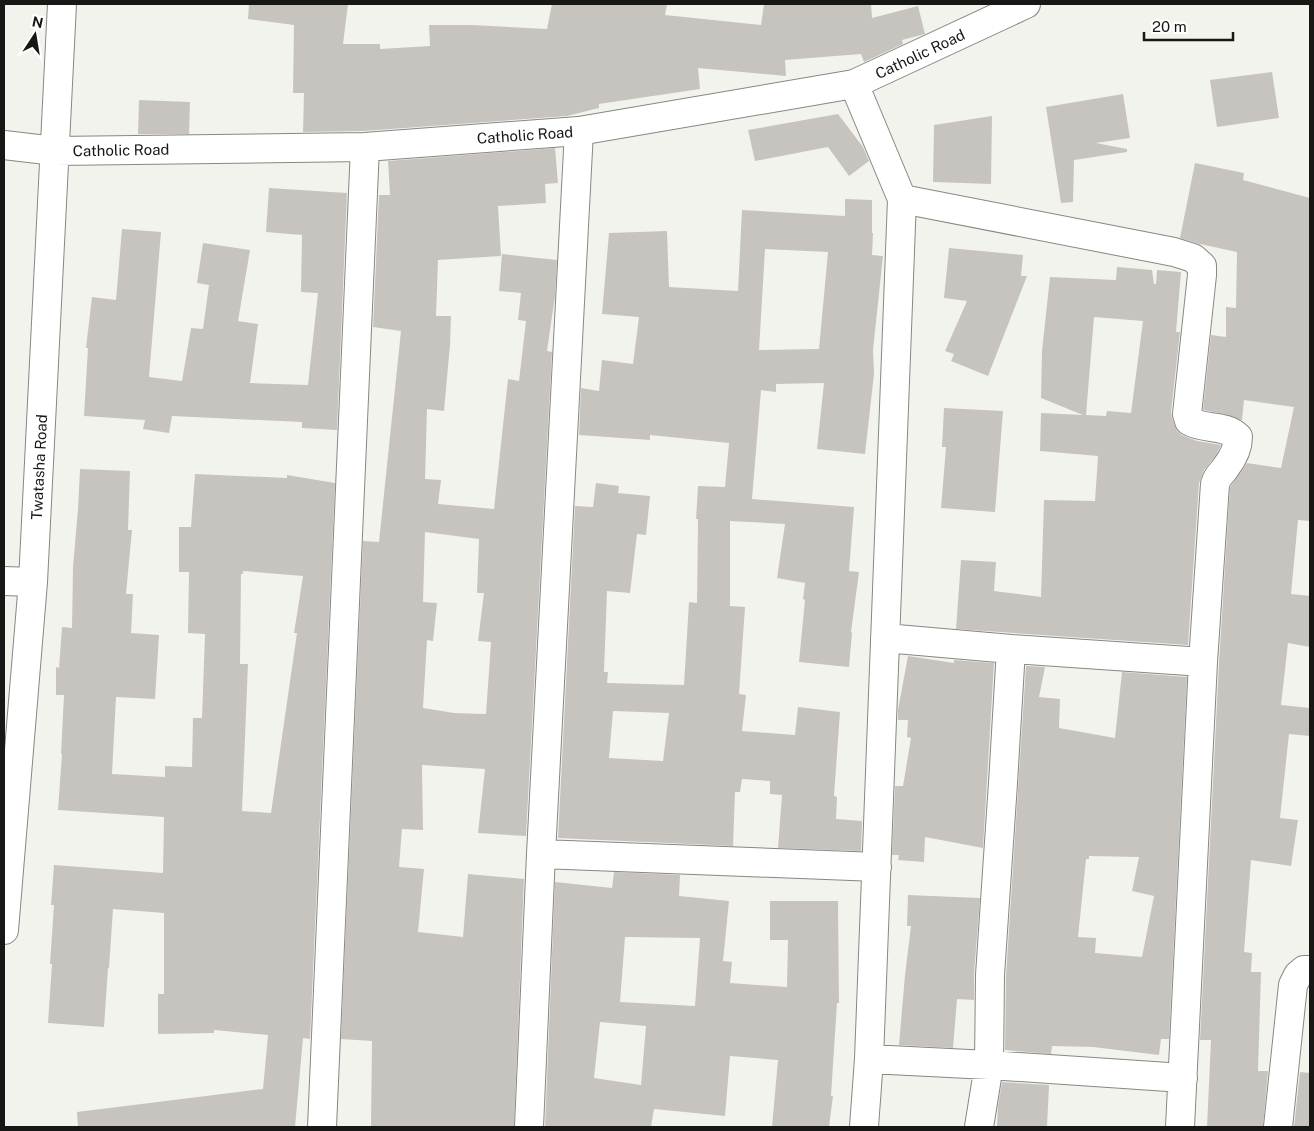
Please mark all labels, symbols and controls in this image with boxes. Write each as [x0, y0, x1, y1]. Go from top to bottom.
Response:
north arrow [10, 10, 60, 60]
scale bar [1144, 10, 1233, 42]
text: N [31, 13, 45, 31]
text: 20 m [1152, 18, 1187, 35]
street label: Catholic Road [873, 26, 967, 82]
street label: Catholic Road [476, 123, 574, 147]
street label: Catholic Road [73, 141, 169, 159]
street label: Twatasha Road [28, 414, 50, 520]

